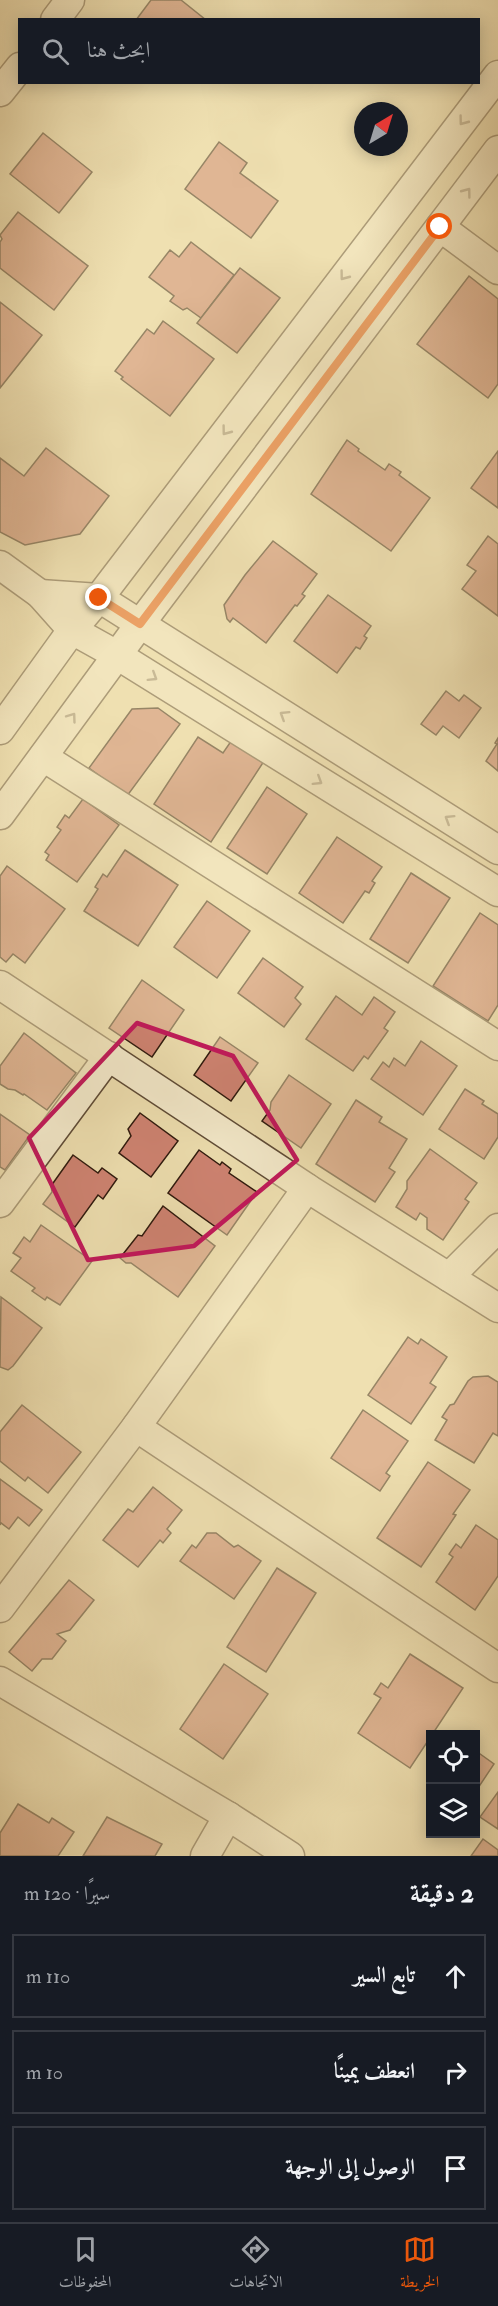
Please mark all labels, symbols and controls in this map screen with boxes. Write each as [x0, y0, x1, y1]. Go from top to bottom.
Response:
search box [18, 18, 480, 84]
icon: search [39, 35, 72, 68]
text: ابحث هنا [87, 36, 150, 64]
north arrow [354, 102, 408, 156]
one-way arrow [459, 114, 470, 125]
one-way arrow [459, 187, 470, 198]
route start [426, 213, 452, 239]
one-way arrow [341, 270, 352, 281]
one-way arrow [222, 425, 233, 436]
route end [85, 584, 111, 610]
one-way arrow [147, 670, 157, 682]
one-way arrow [280, 710, 290, 722]
one-way arrow [65, 713, 76, 724]
one-way arrow [312, 773, 323, 784]
one-way arrow [444, 815, 455, 826]
map controls [426, 1730, 480, 1838]
button: locate [426, 1730, 480, 1784]
button: layers [426, 1784, 480, 1838]
text: 2 دقيقة [410, 1878, 474, 1910]
text: سيرًا · 120 m [24, 1881, 110, 1906]
icon: ahead [439, 1960, 472, 1993]
text: تابع السير [353, 1961, 415, 1989]
text: 110 m [26, 1964, 70, 1989]
icon: right [439, 2056, 472, 2089]
text: انعطف يمينًا [334, 2057, 415, 2085]
text: 10 m [26, 2060, 63, 2085]
icon: arrive [439, 2152, 472, 2185]
text: الوصول إلى الوجهة [285, 2153, 415, 2181]
tab: المحفوظات [59, 2233, 112, 2297]
tab: الاتجاهات [229, 2233, 283, 2297]
tab: الخريطة [400, 2233, 439, 2297]

